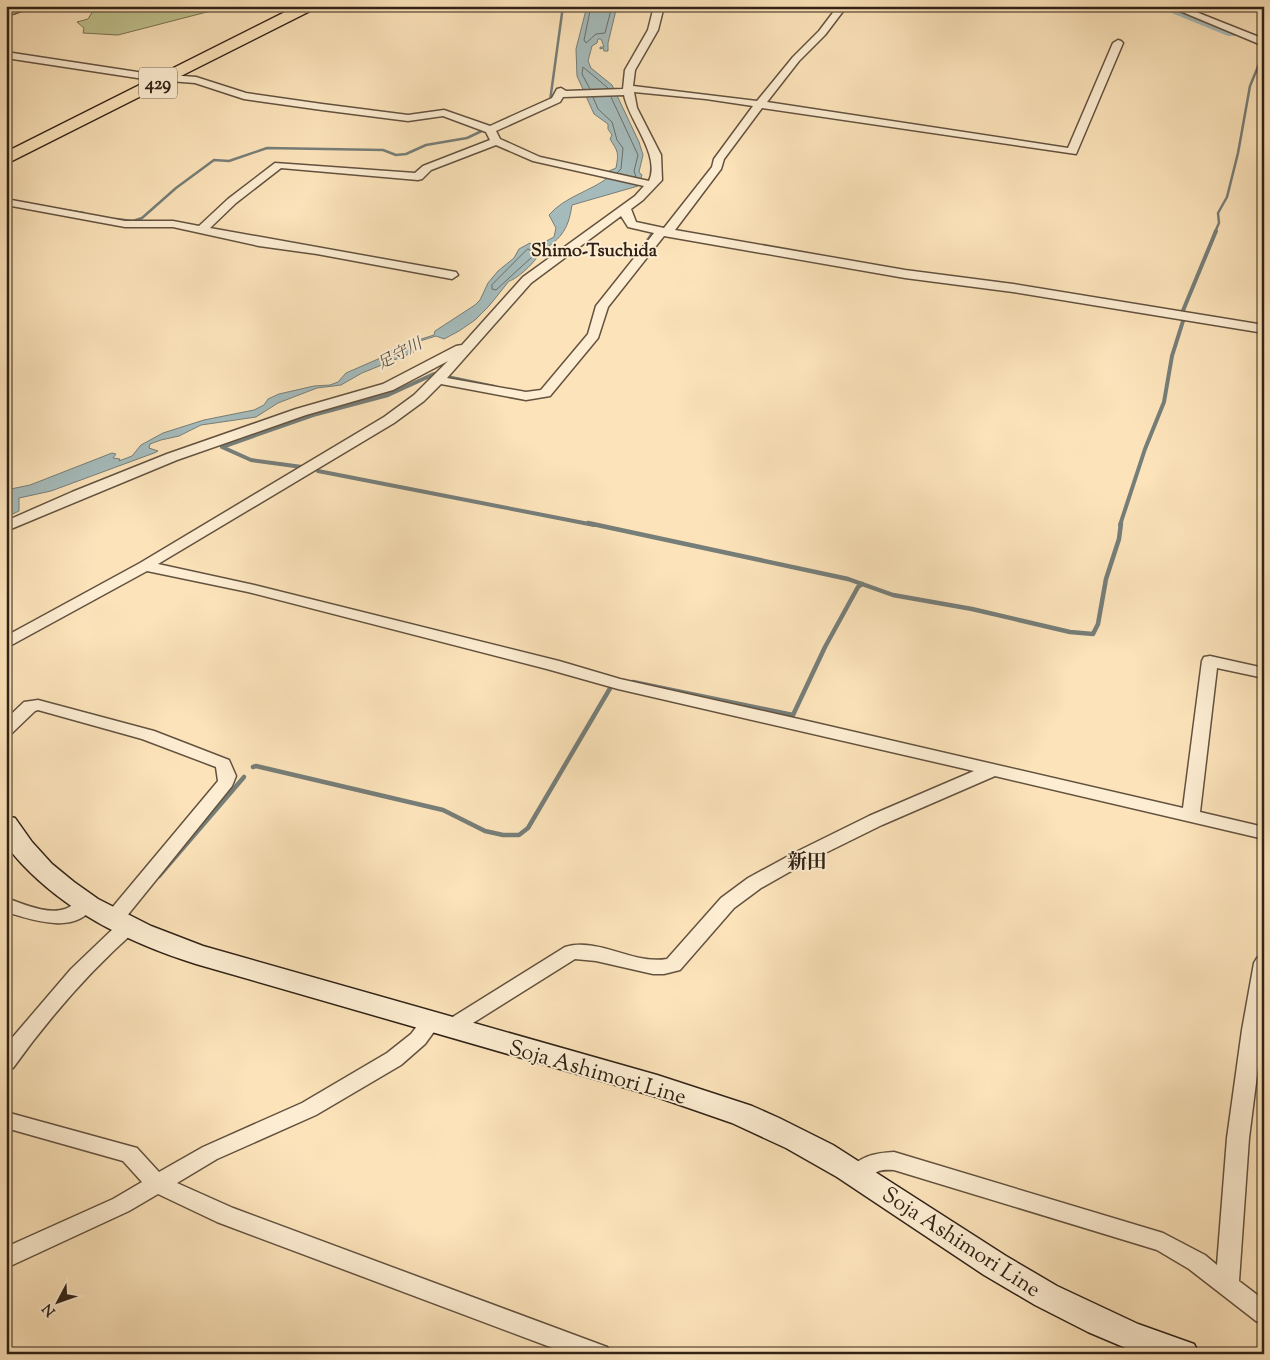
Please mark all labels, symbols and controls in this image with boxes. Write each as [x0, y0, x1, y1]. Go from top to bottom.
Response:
road number: 429 [139, 68, 177, 99]
district label: Shimo-Tsuchida [531, 239, 658, 265]
water label: 足守川 [374, 333, 429, 377]
district label: 新田 [787, 849, 827, 878]
street label: Soja Ashimori Line [505, 1033, 690, 1115]
street label: Soja Ashimori Line [875, 1180, 1046, 1307]
north arrow [32, 1278, 82, 1328]
text: N [38, 1298, 61, 1320]

